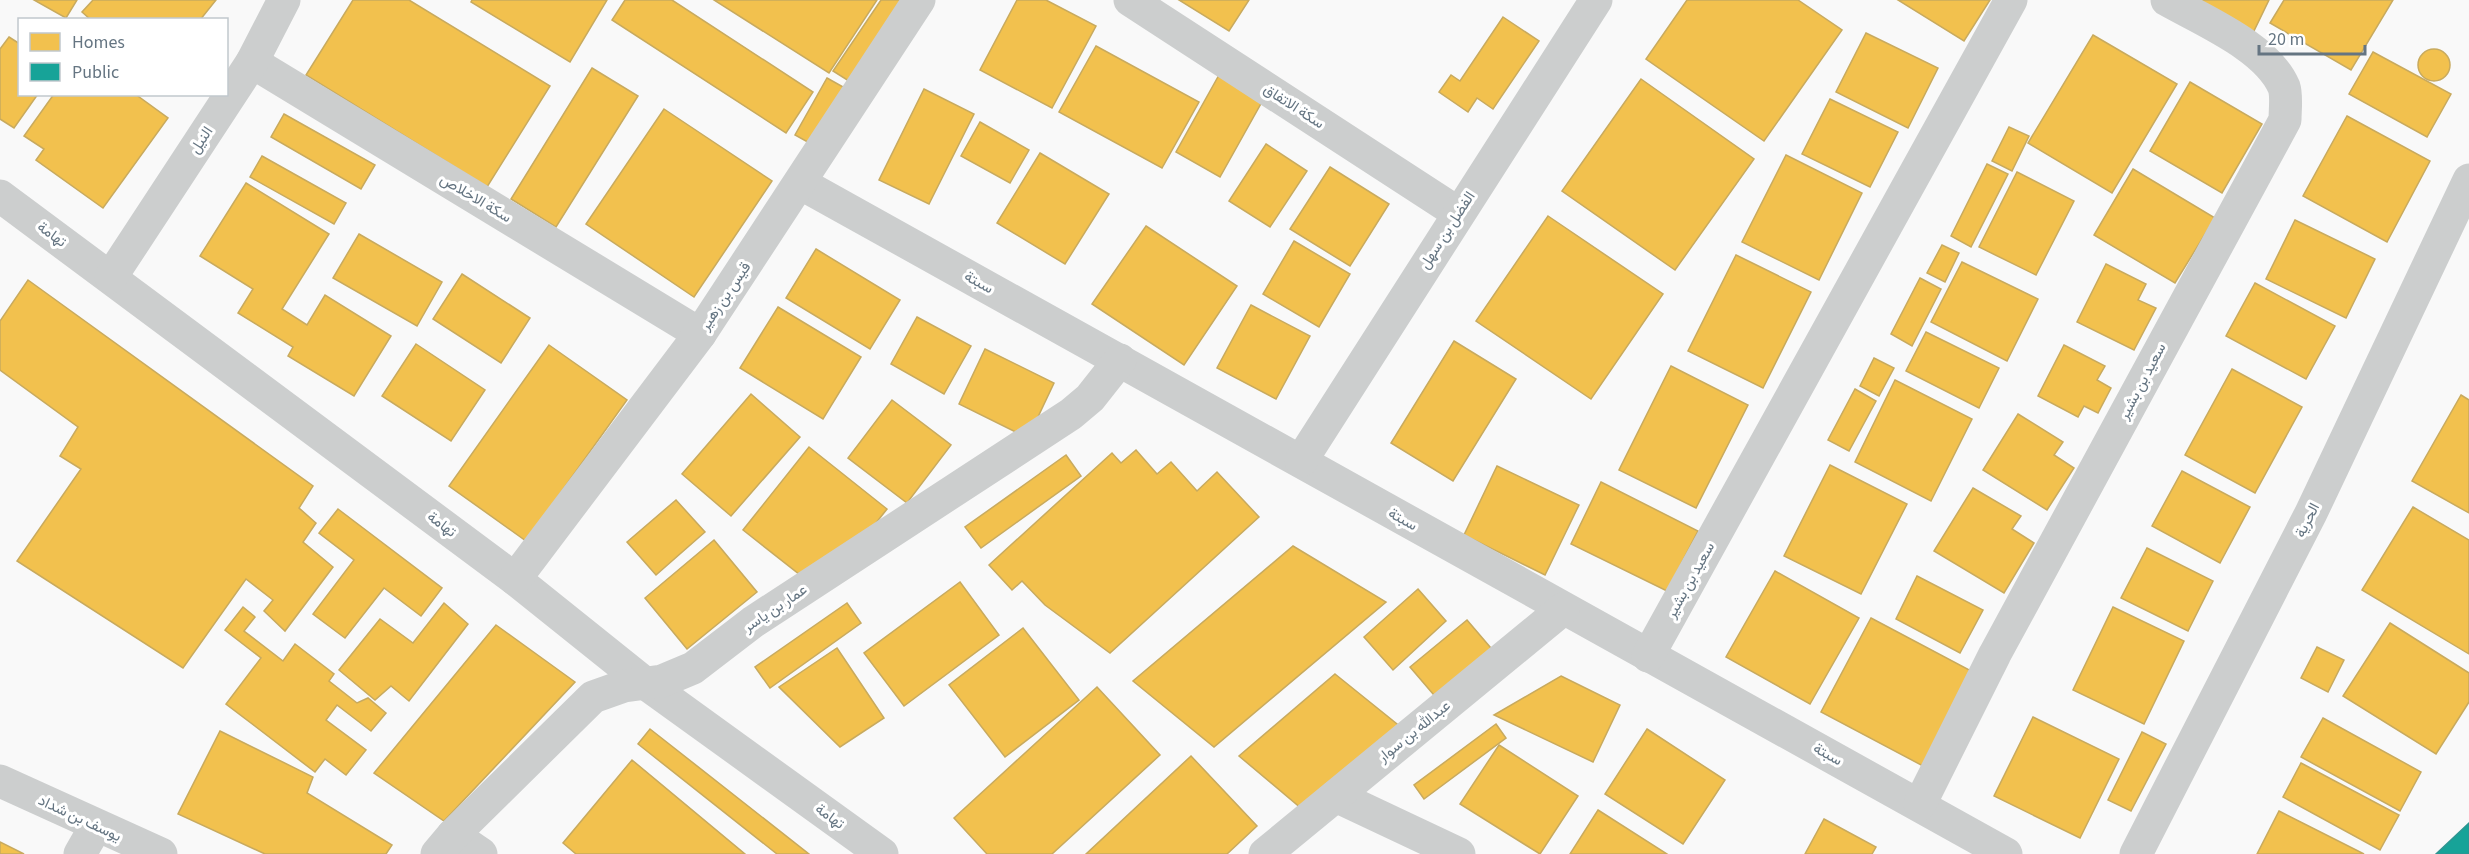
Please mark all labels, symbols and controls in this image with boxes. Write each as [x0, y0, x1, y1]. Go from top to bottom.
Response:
legend [18, 18, 228, 96]
scale bar [2259, 18, 2366, 56]
text: 20 m [2268, 27, 2304, 52]
text: Homes [72, 30, 125, 55]
text: Public [72, 60, 119, 85]
street label: سكة الاتفاق [1259, 79, 1328, 134]
street label: النيل [185, 122, 218, 158]
street label: سكة الاخلاص [436, 169, 516, 228]
street label: الفضل بن سهل [1414, 187, 1480, 273]
street label: تهامة [33, 217, 71, 252]
street label: قيس بن زهير [694, 258, 756, 335]
street label: سبتة [960, 266, 997, 299]
street label: سعيد بن بشير [2113, 339, 2171, 424]
street label: الحرية [2290, 499, 2325, 541]
street label: سبتة [1384, 503, 1421, 536]
street label: تهامة [423, 506, 461, 543]
street label: سعيد بن بشير [1660, 538, 1720, 623]
street label: عمار بن ياسر [738, 579, 812, 638]
street label: عبدالله بن سوار [1373, 695, 1455, 768]
street label: سبتة [1809, 738, 1846, 771]
street label: يوسف بن شداد [35, 790, 125, 847]
street label: تهامة [811, 799, 849, 834]

